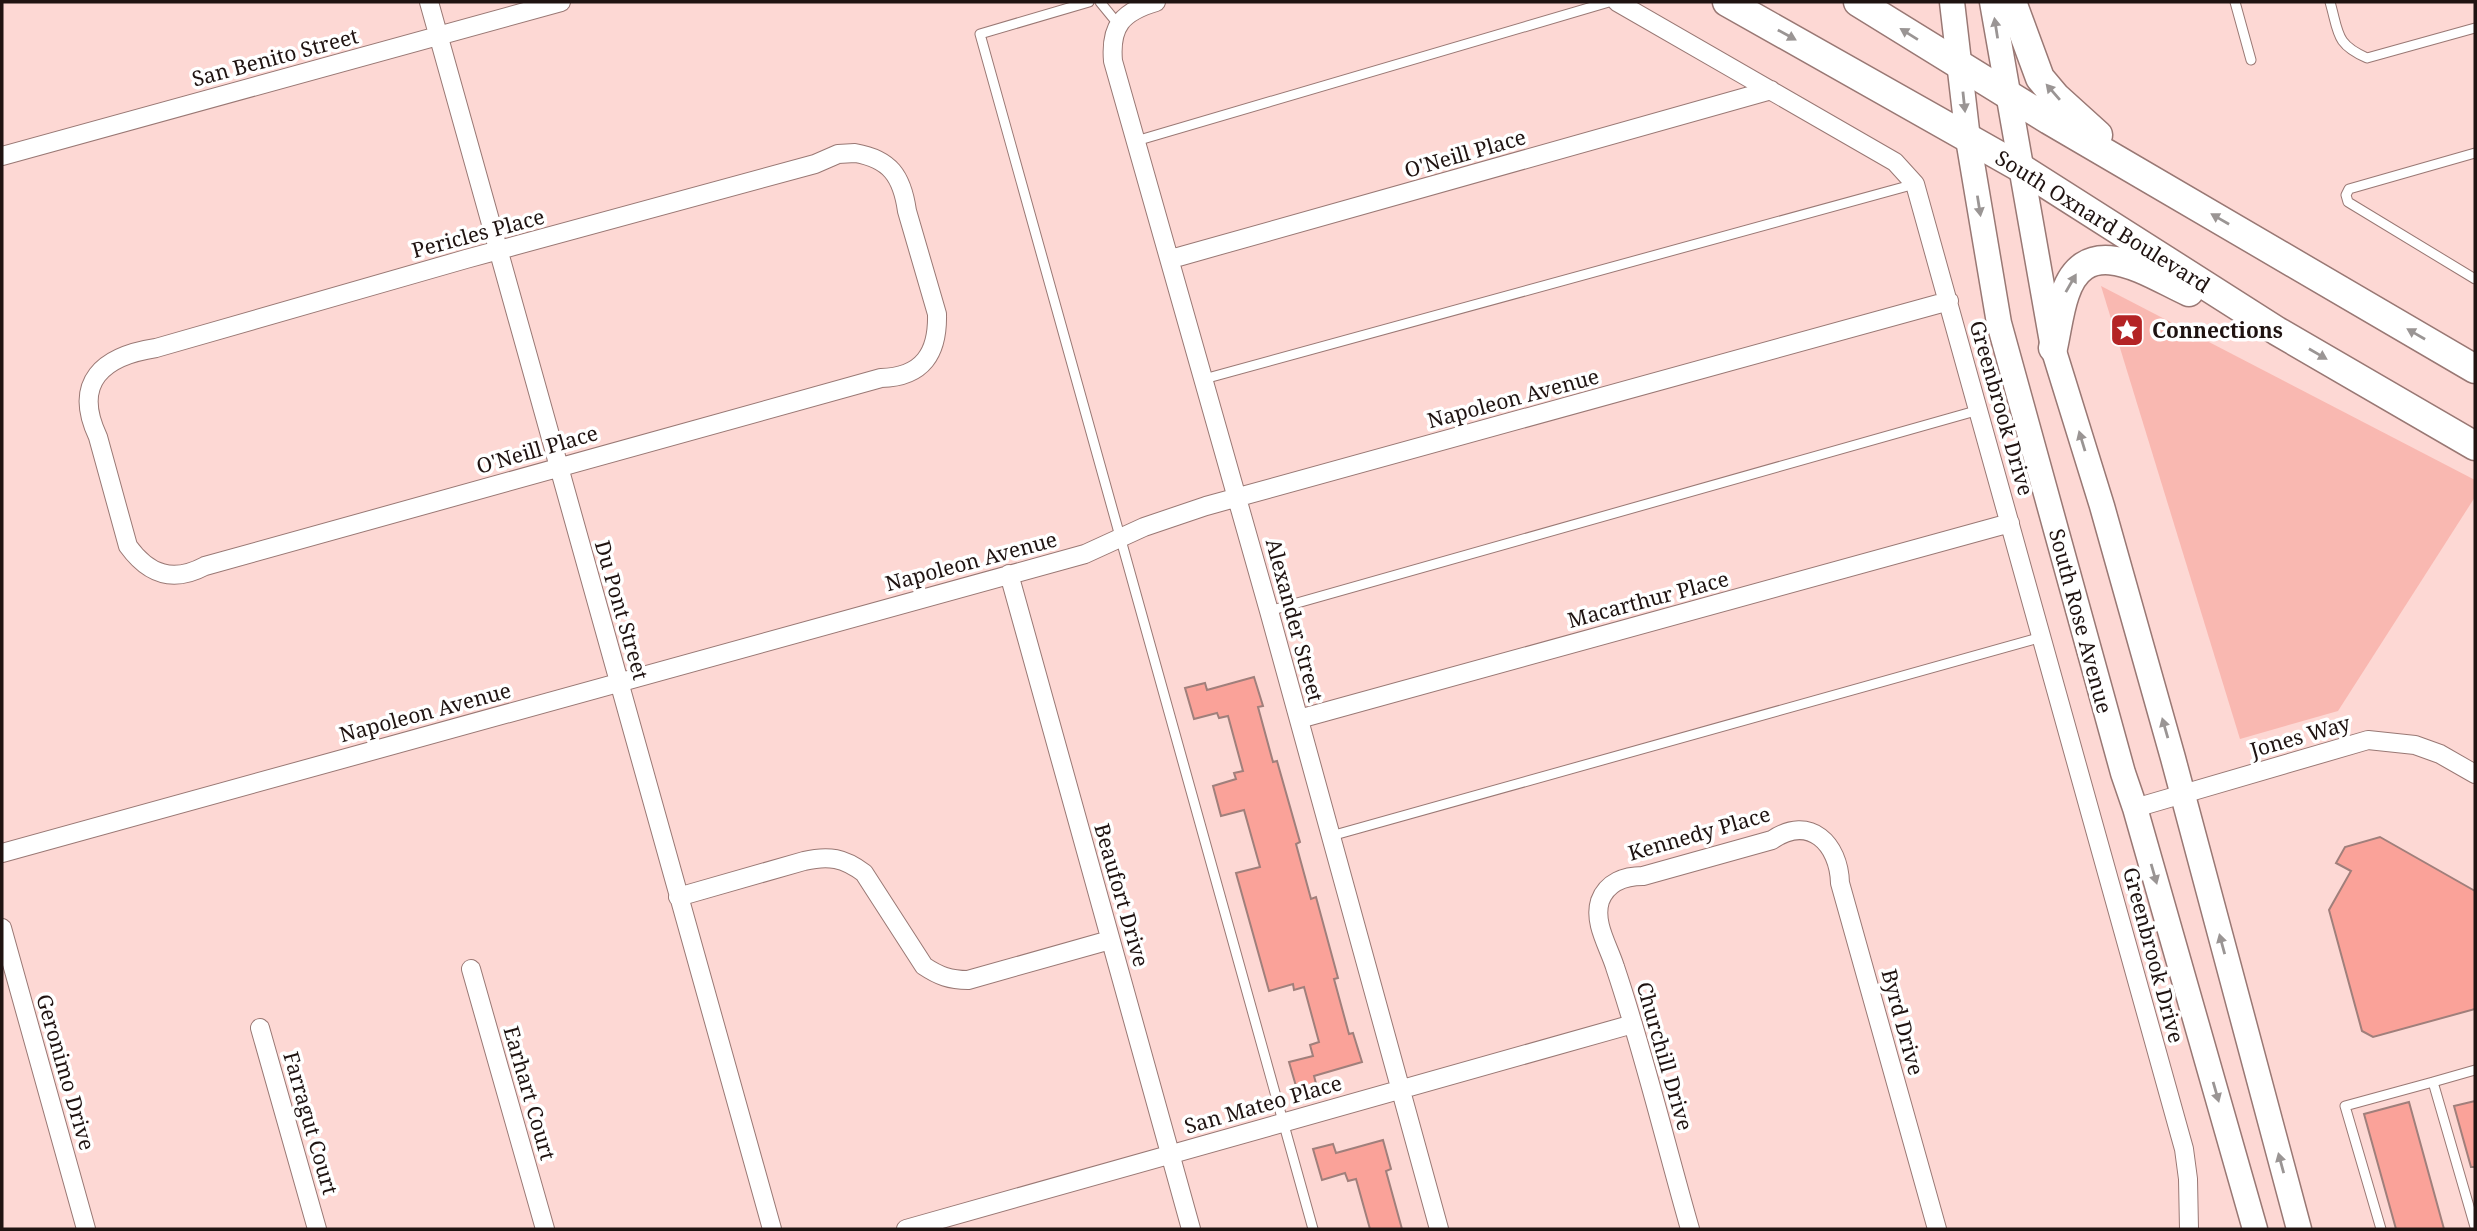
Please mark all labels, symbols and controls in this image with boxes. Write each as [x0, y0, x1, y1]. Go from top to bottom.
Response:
one-way arrow [1990, 17, 2001, 39]
street label: San Benito Street [189, 21, 361, 93]
one-way arrow [1900, 27, 1919, 40]
one-way arrow [1777, 29, 1796, 41]
one-way arrow [2045, 84, 2061, 101]
one-way arrow [1959, 91, 1970, 113]
street label: O'Neill Place [1401, 122, 1529, 184]
street label: South Oxnard Boulevard [1990, 143, 2216, 299]
one-way arrow [1974, 195, 1985, 217]
street label: Pericles Place [409, 202, 547, 264]
one-way arrow [2211, 213, 2230, 225]
one-way arrow [2065, 273, 2077, 292]
place icon: Connections [2108, 311, 2146, 349]
place label: Connections [2152, 316, 2283, 344]
street label: Greenbrook Drive [1964, 317, 2040, 499]
one-way arrow [2407, 328, 2426, 340]
one-way arrow [2308, 348, 2327, 361]
street label: Napoleon Avenue [1424, 362, 1602, 434]
street label: O'Neill Place [473, 418, 601, 480]
one-way arrow [2076, 430, 2087, 451]
street label: Napoleon Avenue [882, 525, 1060, 597]
street label: South Rose Avenue [2043, 526, 2119, 716]
street label: Alexander Street [1260, 535, 1330, 705]
street label: Du Pont Street [589, 537, 655, 683]
street label: Macarthur Place [1564, 564, 1732, 634]
street label: Napoleon Avenue [336, 676, 514, 748]
street label: Jones Way [2246, 708, 2354, 764]
one-way arrow [2159, 717, 2169, 738]
street label: Kennedy Place [1625, 799, 1773, 867]
street label: Beaufort Drive [1088, 820, 1156, 970]
one-way arrow [2149, 863, 2159, 884]
street label: Greenbrook Drive [2117, 864, 2191, 1046]
one-way arrow [2216, 932, 2227, 954]
street label: Byrd Drive [1875, 966, 1931, 1078]
street label: Churchill Drive [1630, 978, 1700, 1134]
street label: Geronimo Drive [30, 991, 102, 1153]
street label: Earhart Court [497, 1023, 563, 1163]
street label: Farragut Court [277, 1048, 345, 1198]
street label: San Mateo Place [1181, 1068, 1345, 1140]
one-way arrow [2212, 1082, 2222, 1103]
one-way arrow [2275, 1152, 2286, 1174]

